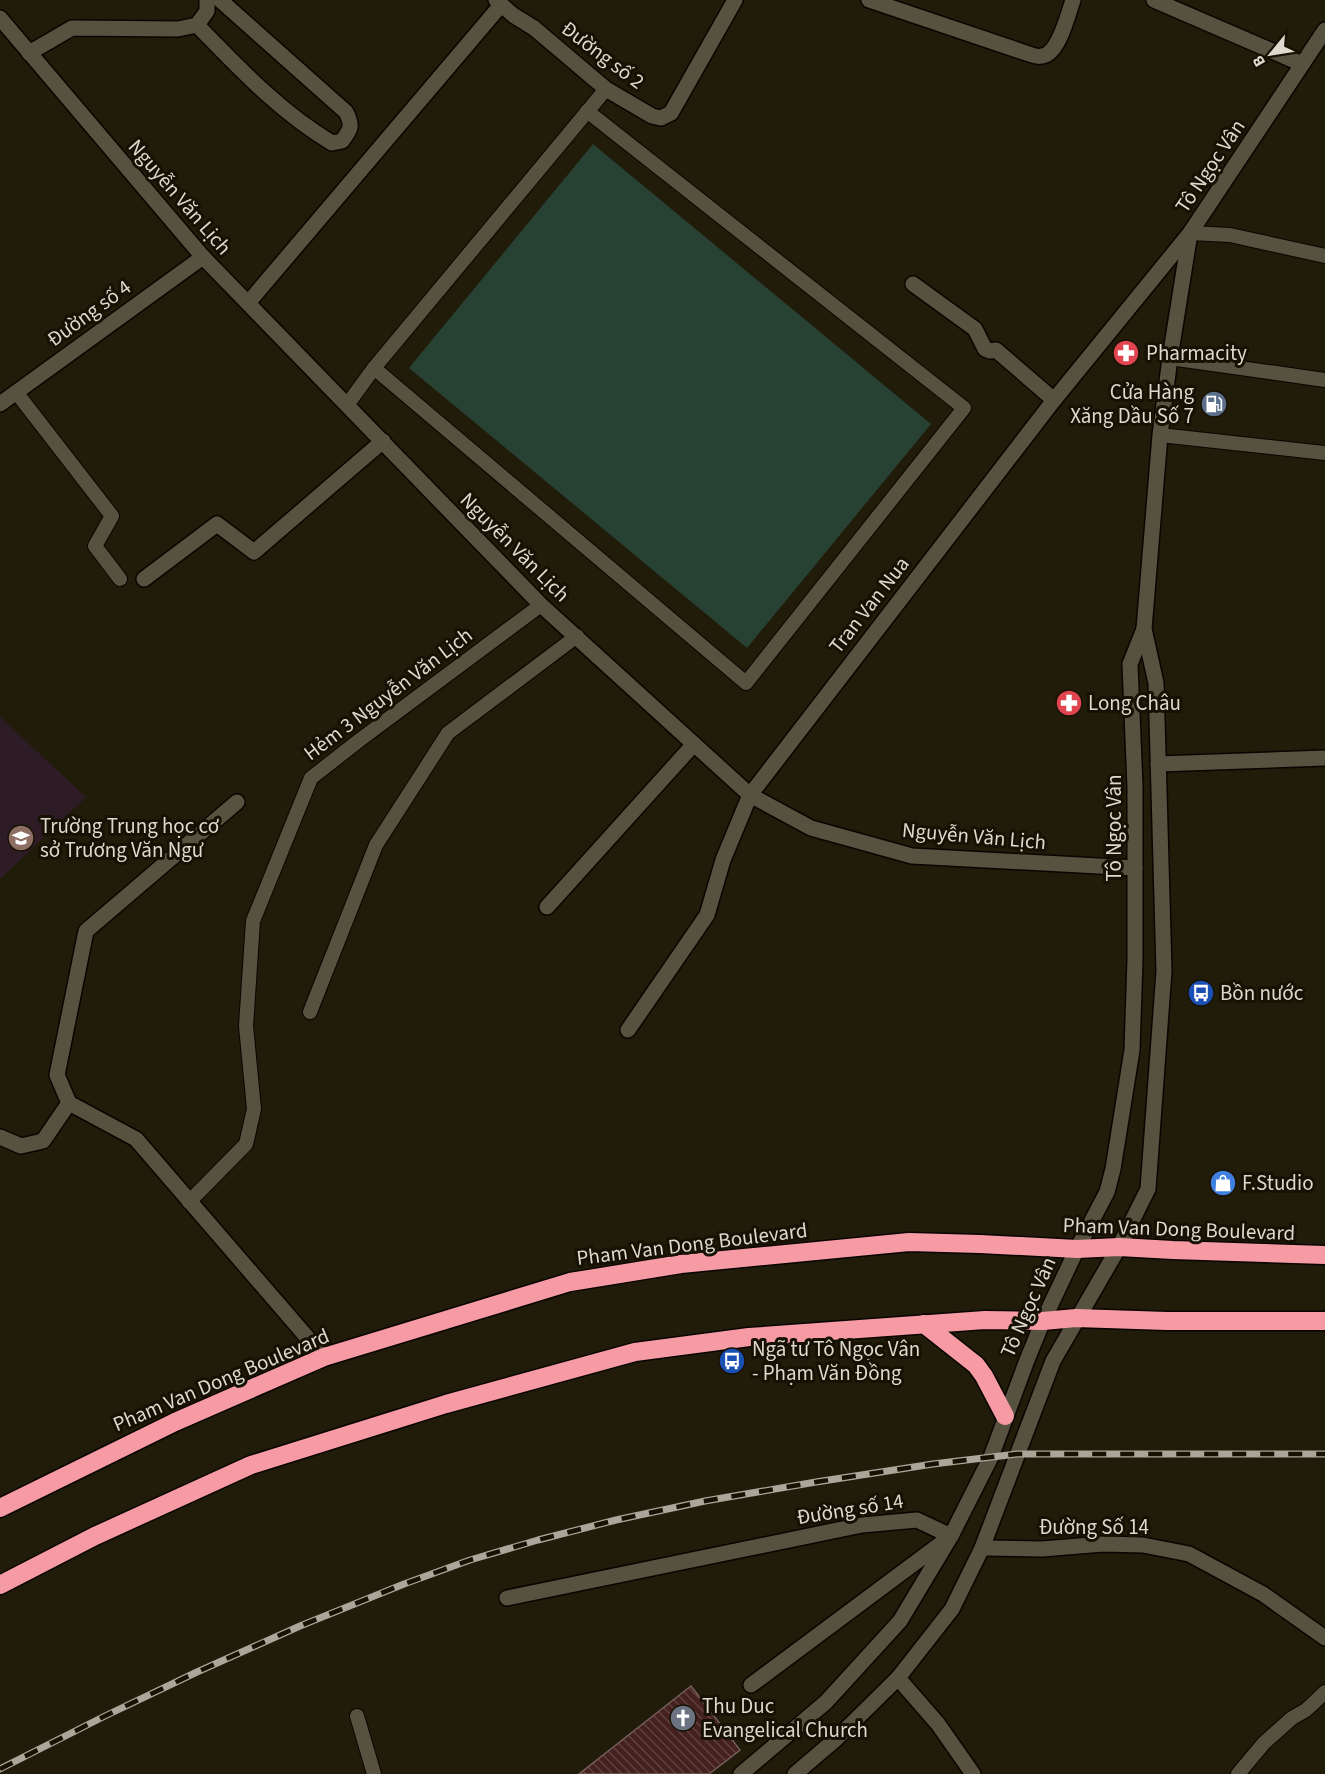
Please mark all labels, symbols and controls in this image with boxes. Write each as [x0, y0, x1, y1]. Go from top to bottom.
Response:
street label: Đường số 2 [555, 14, 651, 96]
north arrow [1241, 24, 1301, 84]
text: B [1247, 51, 1271, 71]
street label: Tô Ngọc Vân [1168, 113, 1252, 219]
street label: Nguyễn Văn Lịch [121, 133, 239, 261]
street label: Đường số 4 [41, 272, 137, 354]
pharmacy icon: Pharmacity [1111, 338, 1141, 368]
place label: Pharmacity [1146, 338, 1247, 368]
place label: Cửa Hàng Xăng Dầu Số 7 [1070, 377, 1194, 431]
fuel station icon: Cửa Hàng Xăng Dầu Số 7 [1199, 389, 1229, 419]
street label: Nguyễn Văn Lịch [453, 485, 577, 609]
street label: Tran Van Nua [822, 550, 916, 660]
street label: Hẻm 3 Nguyễn Văn Lịch [297, 620, 479, 768]
pharmacy icon: Long Châu [1054, 688, 1084, 718]
place label: Long Châu [1088, 688, 1181, 718]
street label: Tô Ngọc Vân [1099, 775, 1129, 881]
place label: Trường Trung học cơ sở Trương Văn Ngư [40, 811, 219, 865]
street label: Nguyễn Văn Lịch [901, 815, 1047, 857]
school or university icon: Trường Trung học cơ sở Trương Văn Ngư [6, 823, 36, 853]
bus stop icon: Bồn nước [1186, 978, 1216, 1008]
place label: Bồn nước [1220, 978, 1304, 1008]
shop icon: F.Studio [1208, 1168, 1238, 1198]
place label: F.Studio [1242, 1168, 1314, 1198]
street label: Pham Van Dong Boulevard [1062, 1210, 1296, 1248]
street label: Pham Van Dong Boulevard [575, 1215, 809, 1273]
street label: Tô Ngọc Vân [993, 1252, 1063, 1362]
street label: Pham Van Dong Boulevard [108, 1321, 334, 1439]
place label: Ngã tư Tô Ngọc Vân - Phạm Văn Đồng [752, 1334, 920, 1388]
bus stop icon: Ngã tư Tô Ngọc Vân - Phạm Văn Đồng [717, 1346, 747, 1376]
street label: Đường số 14 [794, 1486, 906, 1532]
street label: Đường Số 14 [1039, 1512, 1149, 1542]
place label: Thu Duc Evangelical Church [702, 1691, 868, 1745]
church icon: Thu Duc Evangelical Church [668, 1703, 698, 1733]

